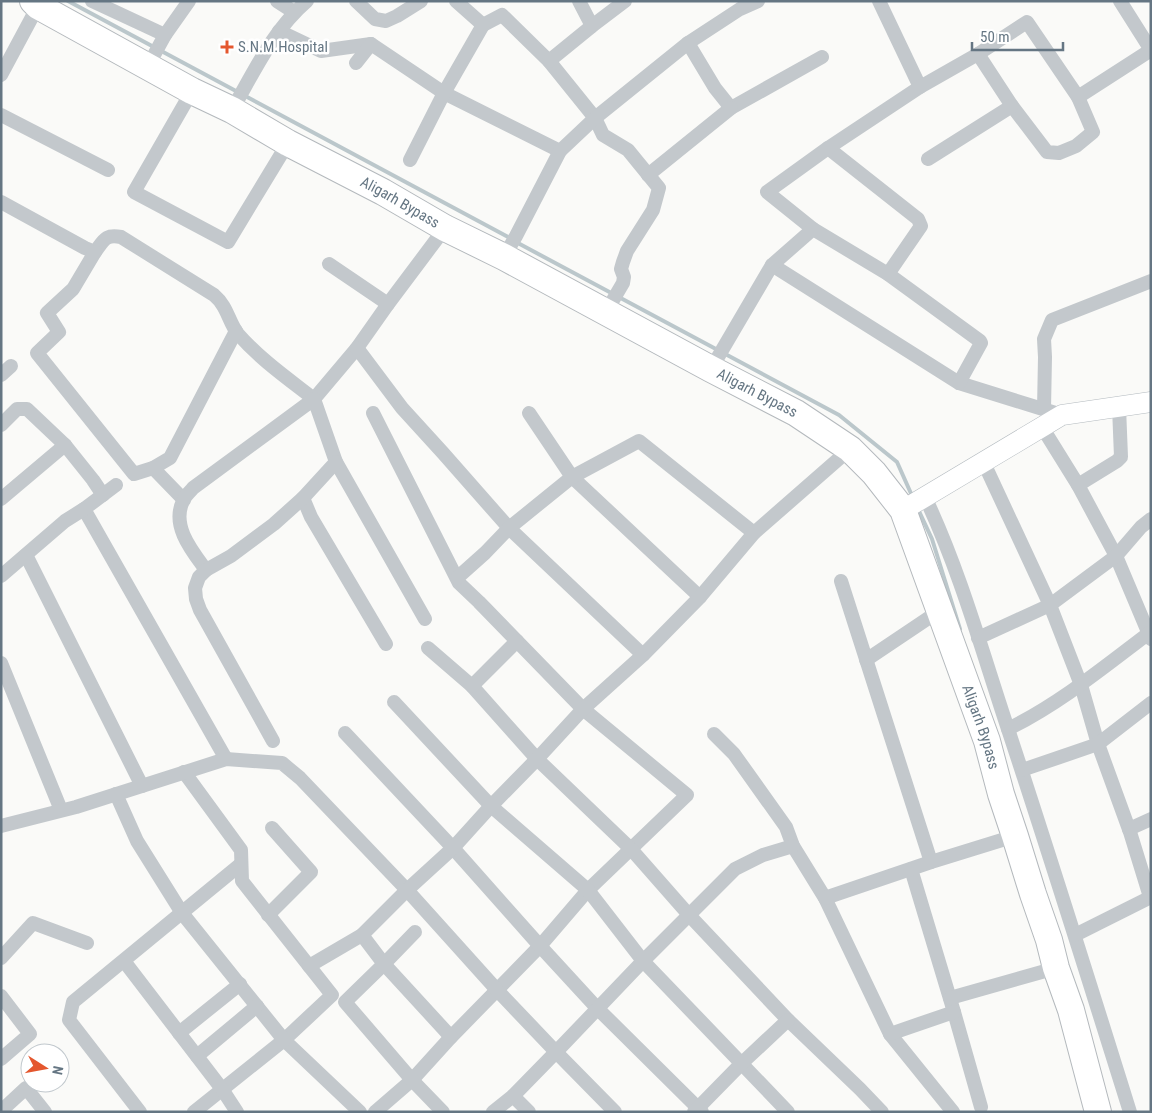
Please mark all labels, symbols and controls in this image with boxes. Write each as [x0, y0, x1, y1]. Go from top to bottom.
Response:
scale bar [972, 20, 1063, 52]
text: 50 m [980, 28, 1010, 46]
place label: S.N.M.Hospital [238, 38, 328, 56]
marker: S.N.M.Hospital [220, 40, 234, 54]
street label: Aligarh Bypass [357, 173, 443, 232]
street label: Aligarh Bypass [714, 365, 801, 421]
street label: Aligarh Bypass [958, 682, 1003, 771]
north arrow [20, 1043, 70, 1093]
text: N [49, 1065, 66, 1076]

